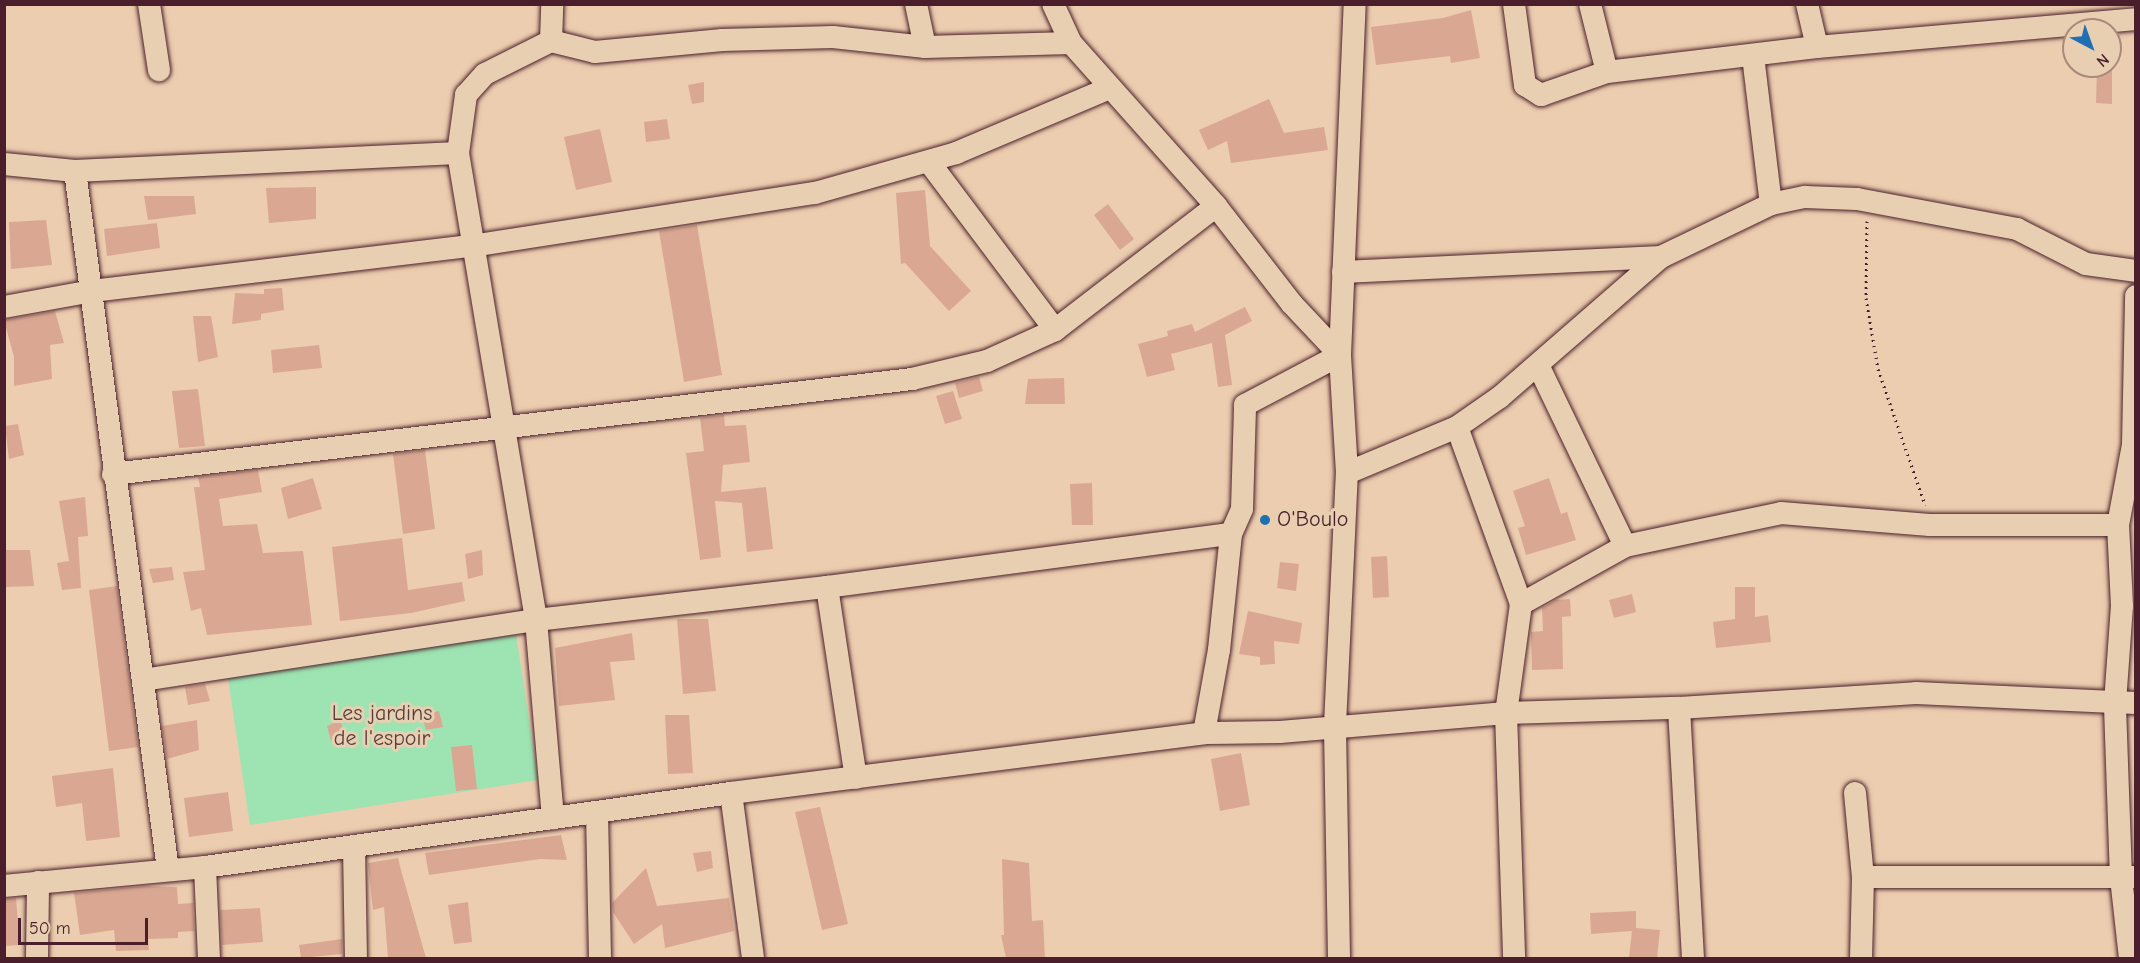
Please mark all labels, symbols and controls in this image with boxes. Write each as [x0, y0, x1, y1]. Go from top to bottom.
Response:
north arrow [2062, 18, 2122, 78]
text: N [2093, 50, 2112, 70]
place label: O'Boulo [1277, 507, 1348, 533]
marker: O'Boulo [1258, 513, 1272, 527]
park label: Les jardins de l'espoir [332, 700, 432, 752]
scale bar [21, 906, 152, 944]
text: 50 m [29, 918, 71, 939]

